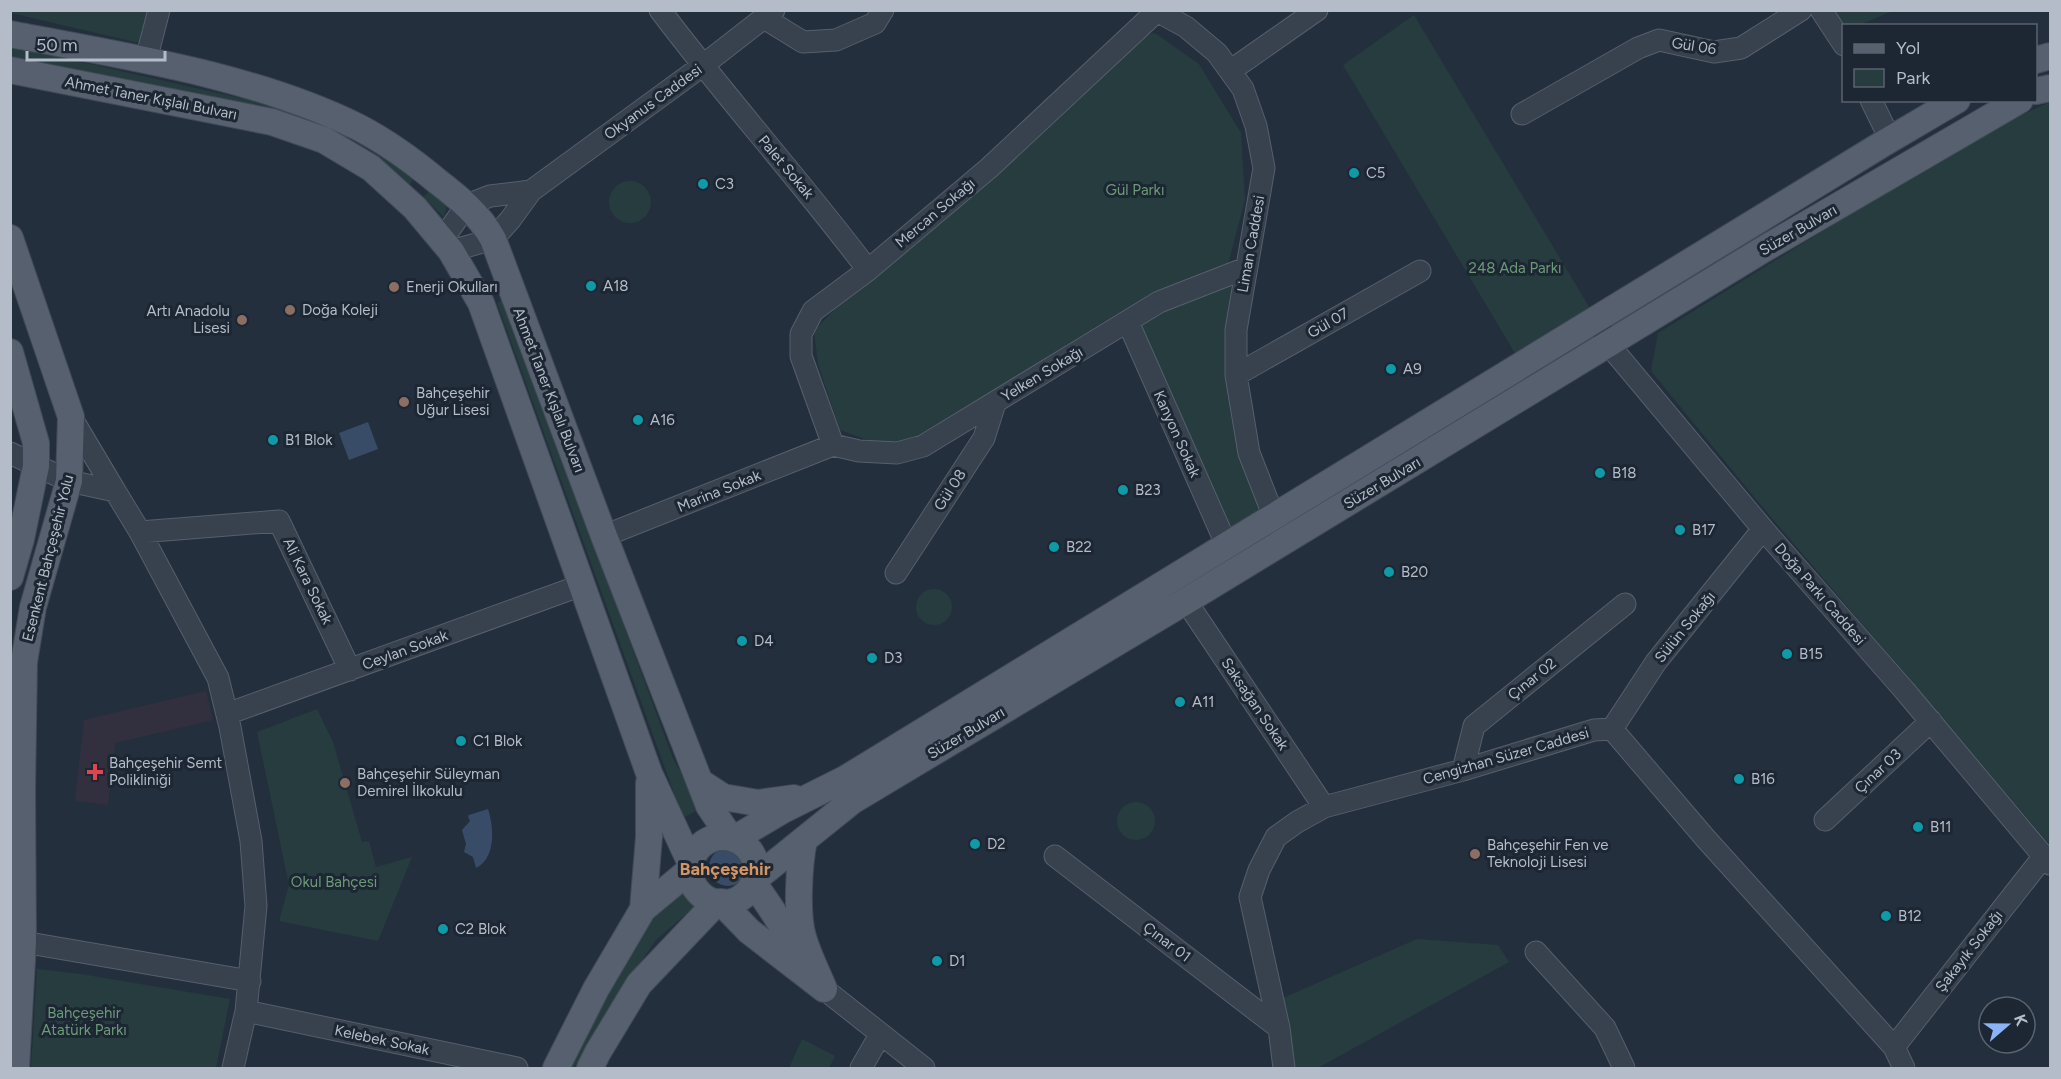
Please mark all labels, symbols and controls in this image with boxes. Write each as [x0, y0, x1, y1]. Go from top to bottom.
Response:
scale bar [27, 24, 165, 62]
legend [1842, 24, 2037, 102]
text: 50 m [36, 34, 78, 56]
street label: Gül 06 [1670, 34, 1718, 58]
text: Yol [1896, 37, 1920, 59]
street label: Okyanus Caddesi [601, 61, 705, 143]
text: Park [1896, 67, 1931, 89]
street label: Ahmet Taner Kışlalı Bulvarı [63, 72, 239, 124]
street label: Palet Sokak [754, 132, 818, 203]
place label: C5 [1366, 164, 1385, 182]
marker: C5 [1347, 166, 1361, 180]
street label: Mercan Sokağı [891, 174, 979, 252]
place label: C3 [715, 175, 734, 193]
marker: C3 [696, 177, 710, 191]
park label: Gül Parkı [1106, 181, 1164, 199]
street label: Liman Caddesi [1234, 194, 1268, 294]
street label: Süzer Bulvarı [1756, 201, 1840, 259]
park label: 248 Ada Parkı [1469, 259, 1561, 277]
place label: A18 [603, 277, 629, 295]
place label: Enerji Okulları [406, 278, 498, 296]
marker: A18 [584, 279, 598, 293]
marker: Enerji Okulları [387, 280, 401, 294]
place label: Doğa Koleji [302, 301, 378, 319]
place label: Artı Anadolu Lisesi [147, 302, 230, 337]
marker: Doğa Koleji [283, 303, 297, 317]
street label: Gül 07 [1304, 304, 1352, 342]
street label: Ahmet Taner Kışlalı Bulvarı [509, 305, 589, 475]
marker: Artı Anadolu Lisesi [235, 313, 249, 327]
street label: Yelken Sokağı [998, 343, 1086, 405]
place label: A9 [1403, 360, 1422, 378]
marker: A9 [1384, 362, 1398, 376]
place label: Bahçeşehir Uğur Lisesi [416, 384, 490, 419]
street label: Kanyon Sokak [1150, 388, 1205, 481]
marker: Bahçeşehir Uğur Lisesi [397, 395, 411, 409]
place label: A16 [650, 411, 675, 429]
marker: A16 [631, 413, 645, 427]
place label: B1 Blok [285, 431, 333, 449]
marker: B1 Blok [266, 433, 280, 447]
street label: Süzer Bulvarı [1340, 453, 1424, 513]
place label: B18 [1612, 464, 1637, 482]
street label: Marina Sokak [675, 466, 764, 516]
street label: Gül 08 [930, 466, 970, 514]
marker: B18 [1593, 466, 1607, 480]
street label: Esenkent Bahçeşehir Yolu [19, 473, 77, 643]
place label: B23 [1135, 481, 1161, 499]
marker: B23 [1116, 483, 1130, 497]
place label: B17 [1692, 521, 1715, 539]
marker: B17 [1673, 523, 1687, 537]
street label: Ali Kara Sokak [279, 535, 337, 628]
place label: B22 [1066, 538, 1092, 556]
street label: Doğa Parkı Caddesi [1771, 539, 1869, 649]
marker: B22 [1047, 540, 1061, 554]
place label: B20 [1401, 563, 1428, 581]
marker: B20 [1382, 565, 1396, 579]
street label: Sülün Sokağı [1651, 588, 1719, 666]
street label: Ceylan Sokak [360, 626, 451, 674]
place label: D4 [754, 632, 774, 650]
marker: D4 [735, 634, 749, 648]
place label: B15 [1799, 645, 1823, 663]
marker: B15 [1780, 647, 1794, 661]
place label: D3 [884, 649, 902, 667]
marker: D3 [865, 651, 879, 665]
street label: Çınar 02 [1504, 654, 1560, 704]
street label: Saksağan Sokak [1218, 655, 1293, 754]
place label: A11 [1192, 693, 1215, 711]
marker: A11 [1173, 695, 1187, 709]
street label: Süzer Bulvarı [924, 703, 1008, 763]
street label: Cengizhan Süzer Caddesi [1421, 724, 1591, 788]
place label: C1 Blok [473, 732, 523, 750]
marker: C1 Blok [454, 734, 468, 748]
street label: Çınar 03 [1851, 745, 1905, 797]
place label: Bahçeşehir Semt Polikliniği [109, 754, 223, 789]
marker: Bahçeşehir Semt Polikliniği [86, 763, 104, 781]
place label: Bahçeşehir Süleyman Demirel İlkokulu [357, 765, 500, 800]
place label: B16 [1751, 770, 1775, 788]
marker: B16 [1732, 772, 1746, 786]
marker: Bahçeşehir Süleyman Demirel İlkokulu [338, 776, 352, 790]
place label: B11 [1930, 818, 1952, 836]
marker: B11 [1911, 820, 1925, 834]
place label: D2 [987, 835, 1006, 853]
place label: Bahçeşehir Fen ve Teknoloji Lisesi [1487, 836, 1609, 871]
marker: D2 [968, 837, 982, 851]
marker: Bahçeşehir Fen ve Teknoloji Lisesi [1468, 847, 1482, 861]
district label: Bahçeşehir [679, 858, 771, 880]
park label: Okul Bahçesi [291, 873, 377, 891]
place label: B12 [1898, 907, 1922, 925]
street label: Şakayık Sokağı [1931, 907, 2007, 995]
marker: B12 [1879, 909, 1893, 923]
street label: Çınar 01 [1140, 918, 1194, 966]
place label: C2 Blok [455, 920, 507, 938]
marker: C2 Blok [436, 922, 450, 936]
place label: D1 [949, 952, 966, 970]
marker: D1 [930, 954, 944, 968]
north arrow [1977, 995, 2037, 1055]
park label: Bahçeşehir Atatürk Parkı [41, 1004, 127, 1039]
text: K [2010, 1012, 2031, 1029]
street label: Kelebek Sokak [333, 1021, 432, 1059]

